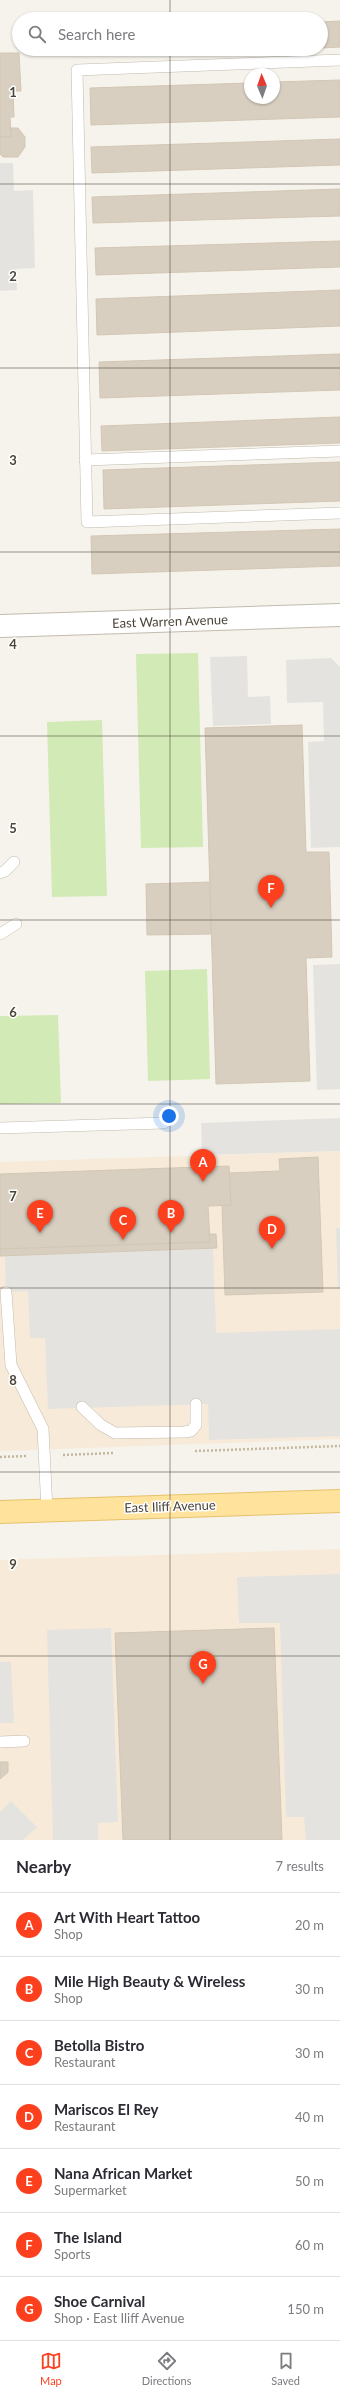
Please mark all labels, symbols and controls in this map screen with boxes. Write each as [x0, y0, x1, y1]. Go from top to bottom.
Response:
search box [12, 12, 328, 56]
icon: search [26, 23, 48, 45]
text: Search here [58, 25, 135, 43]
north arrow [244, 68, 280, 104]
text: 1 [9, 84, 17, 100]
text: 2 [9, 268, 17, 284]
text: 3 [9, 452, 17, 468]
street label: East Warren Avenue [112, 611, 228, 631]
text: 4 [9, 636, 17, 652]
text: 5 [9, 820, 17, 836]
pin: F [258, 875, 284, 908]
text: 6 [9, 1004, 17, 1020]
your location [159, 1106, 179, 1126]
pin: A [190, 1149, 216, 1182]
text: 7 [9, 1188, 17, 1204]
pin: E [27, 1200, 53, 1233]
pin: B [158, 1200, 184, 1233]
pin: C [110, 1207, 136, 1240]
pin: D [259, 1216, 285, 1249]
text: 8 [9, 1372, 17, 1388]
street label: East Iliff Avenue [124, 1496, 216, 1516]
text: 9 [9, 1556, 17, 1572]
pin: G [190, 1651, 216, 1684]
text: Nearby [16, 1856, 71, 1877]
text: 7 results [276, 1858, 324, 1874]
text: Art With Heart Tattoo [54, 1908, 200, 1926]
text: A [24, 1917, 34, 1933]
text: 20 m [295, 1917, 324, 1933]
text: Shop [54, 1926, 83, 1942]
text: Mile High Beauty & Wireless [54, 1972, 245, 1990]
text: B [25, 1981, 33, 1997]
text: 30 m [295, 1981, 324, 1997]
text: Shop [54, 1990, 83, 2006]
text: Betolla Bistro [54, 2036, 144, 2054]
text: C [25, 2045, 33, 2061]
text: 30 m [295, 2045, 324, 2061]
text: Restaurant [54, 2054, 116, 2070]
text: Mariscos El Rey [54, 2100, 158, 2118]
text: D [24, 2109, 34, 2125]
text: 40 m [295, 2109, 324, 2125]
text: Restaurant [54, 2118, 116, 2134]
text: Nana African Market [54, 2164, 192, 2182]
text: E [25, 2173, 33, 2189]
text: 50 m [295, 2173, 324, 2189]
text: Supermarket [54, 2182, 127, 2198]
text: The Island [54, 2228, 122, 2246]
text: F [25, 2237, 33, 2253]
text: 60 m [295, 2237, 324, 2253]
text: Sports [54, 2246, 91, 2262]
text: Shoe Carnival [54, 2292, 145, 2310]
text: G [24, 2301, 34, 2317]
text: 150 m [287, 2301, 324, 2317]
text: Shop · East Iliff Avenue [54, 2310, 184, 2326]
tab: Map [40, 2350, 62, 2387]
tab: Directions [142, 2350, 191, 2387]
tab: Saved [271, 2350, 300, 2387]

